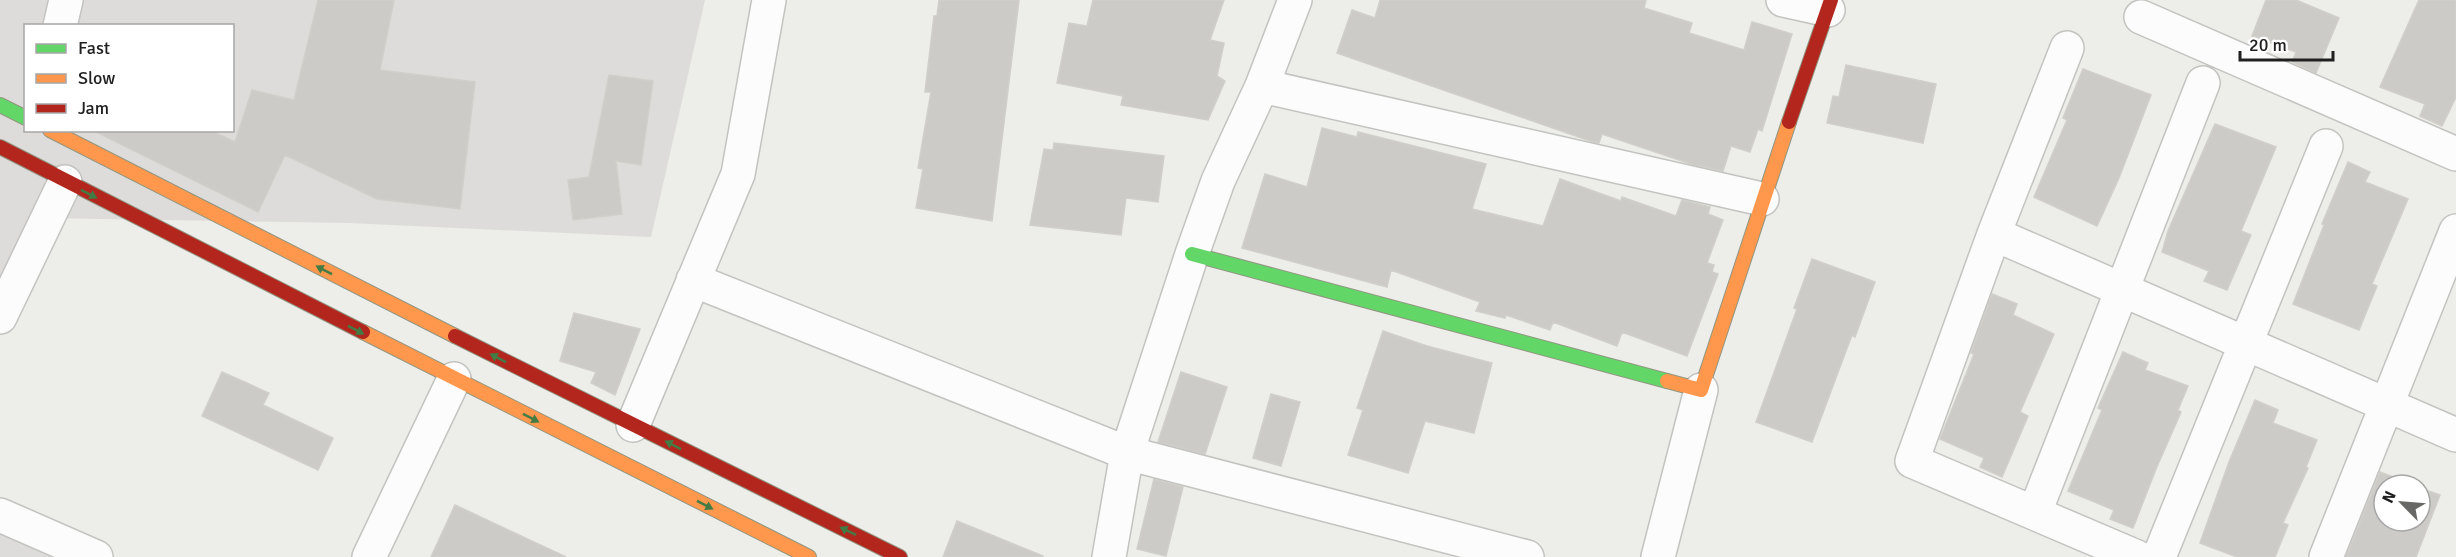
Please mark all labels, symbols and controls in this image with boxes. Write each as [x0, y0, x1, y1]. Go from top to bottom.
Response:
legend [24, 24, 234, 132]
scale bar [2240, 24, 2333, 62]
text: 20 m [2249, 34, 2287, 56]
text: Fast [78, 37, 110, 59]
text: Slow [78, 67, 115, 89]
text: Jam [78, 97, 109, 119]
one-way arrow [80, 188, 98, 198]
one-way arrow [316, 265, 333, 274]
one-way arrow [348, 325, 365, 334]
one-way arrow [490, 353, 507, 362]
one-way arrow [522, 413, 539, 422]
one-way arrow [664, 440, 681, 450]
north arrow [2372, 473, 2432, 533]
text: N [2378, 488, 2401, 506]
one-way arrow [696, 500, 713, 510]
one-way arrow [839, 527, 856, 536]

